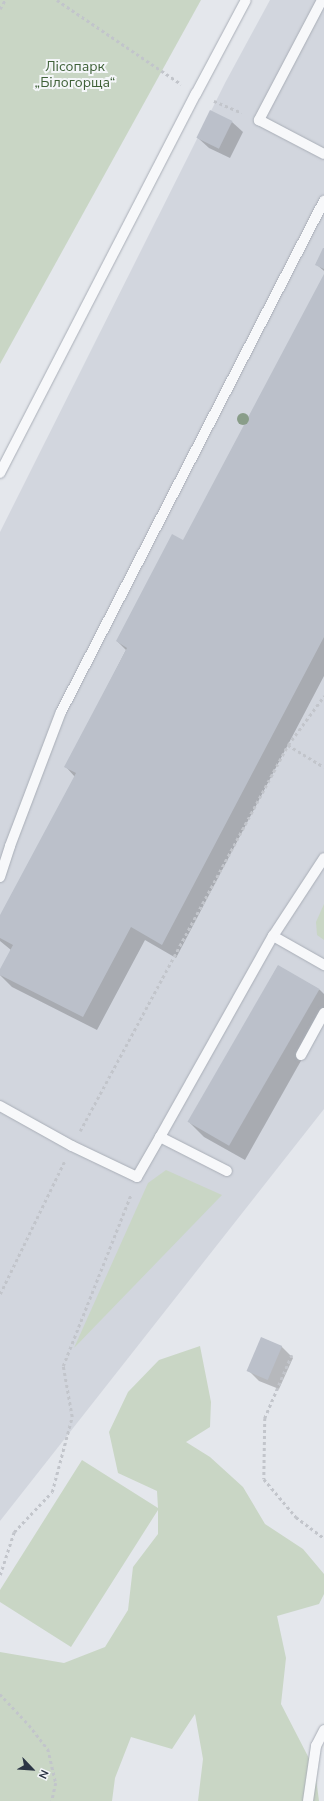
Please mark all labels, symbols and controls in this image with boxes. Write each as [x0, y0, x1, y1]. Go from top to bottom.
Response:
park label: Лісопарк „Білогорща“ [35, 59, 115, 92]
north arrow [12, 1749, 52, 1789]
text: N [35, 1767, 52, 1781]

